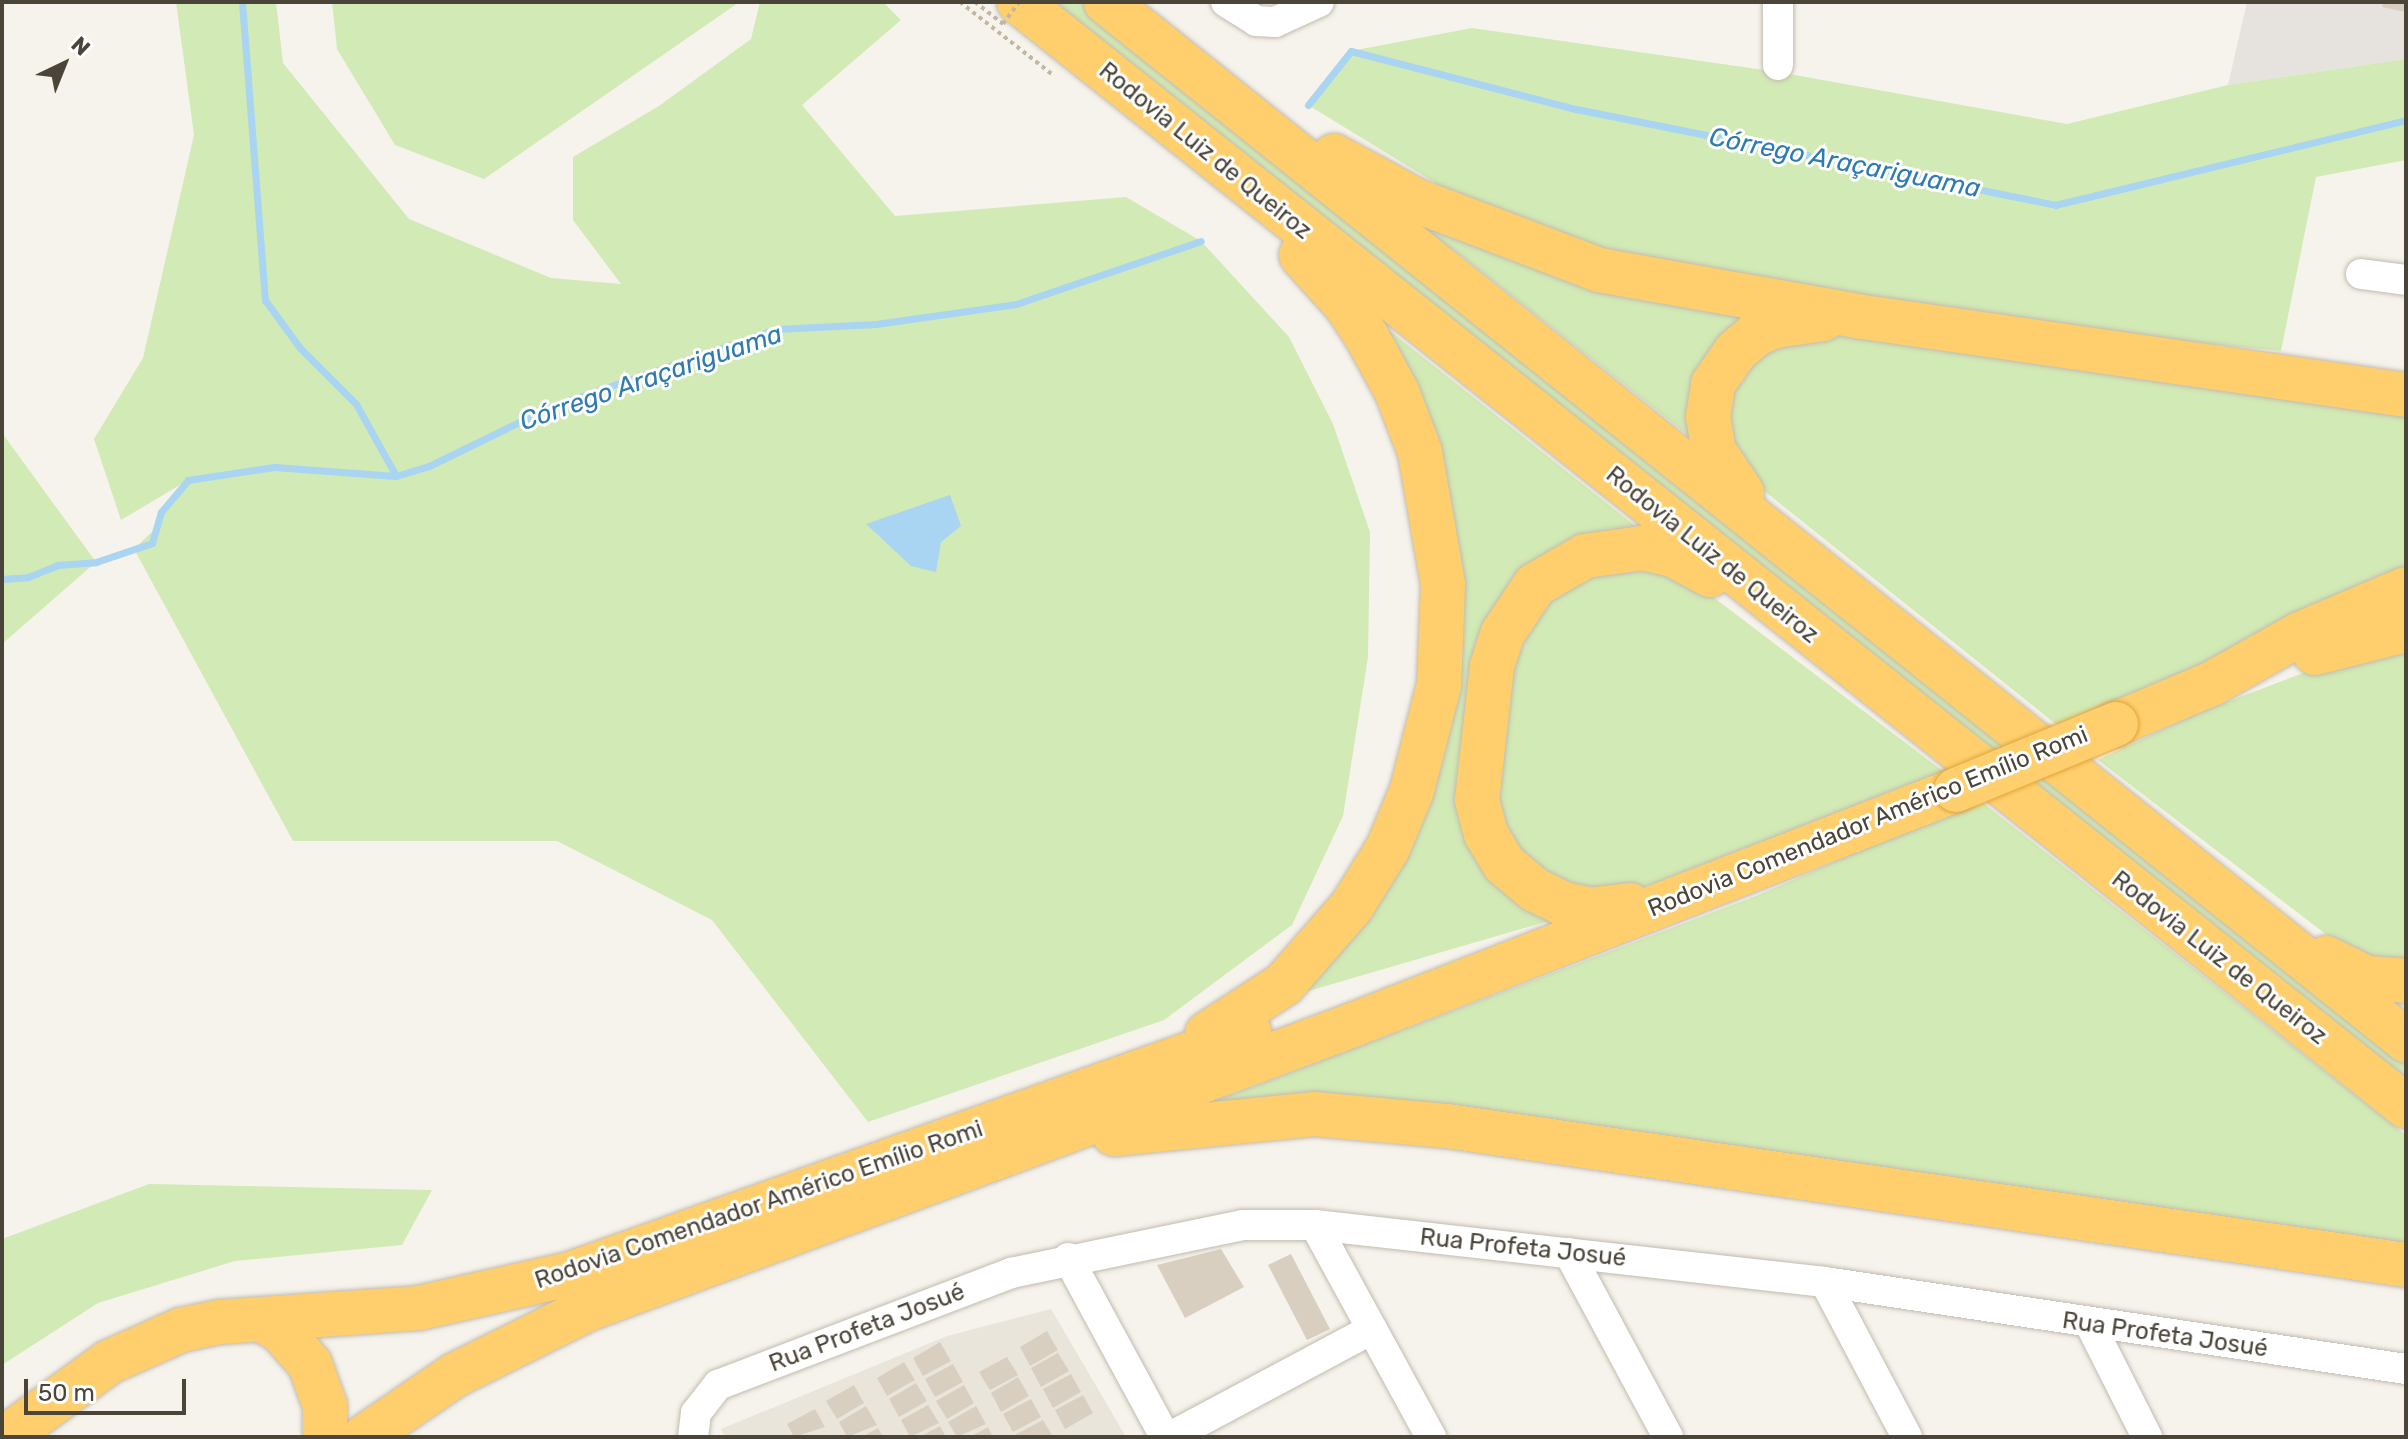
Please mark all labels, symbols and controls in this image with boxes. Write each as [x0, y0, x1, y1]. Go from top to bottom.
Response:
north arrow [24, 24, 104, 104]
text: N [66, 31, 96, 61]
street label: Rodovia Luiz de Queiroz [1093, 56, 1317, 246]
water label: Córrego Araçariguama [1706, 121, 1984, 205]
water label: Córrego Araçariguama [515, 318, 787, 438]
street label: Rodovia Luiz de Queiroz [1600, 460, 1824, 650]
street label: Rodovia Comendador Américo Emílio Romi [1643, 720, 2093, 924]
street label: Rodovia Luiz de Queiroz [2106, 865, 2332, 1051]
street label: Rodovia Comendador Américo Emílio Romi [531, 1114, 987, 1296]
street label: Rua Profeta Josué [1418, 1223, 1628, 1273]
street label: Rua Profeta Josué [765, 1277, 969, 1379]
street label: Rua Profeta Josué [2060, 1306, 2270, 1364]
scale bar [28, 1363, 190, 1413]
text: 50 m [38, 1379, 95, 1407]

